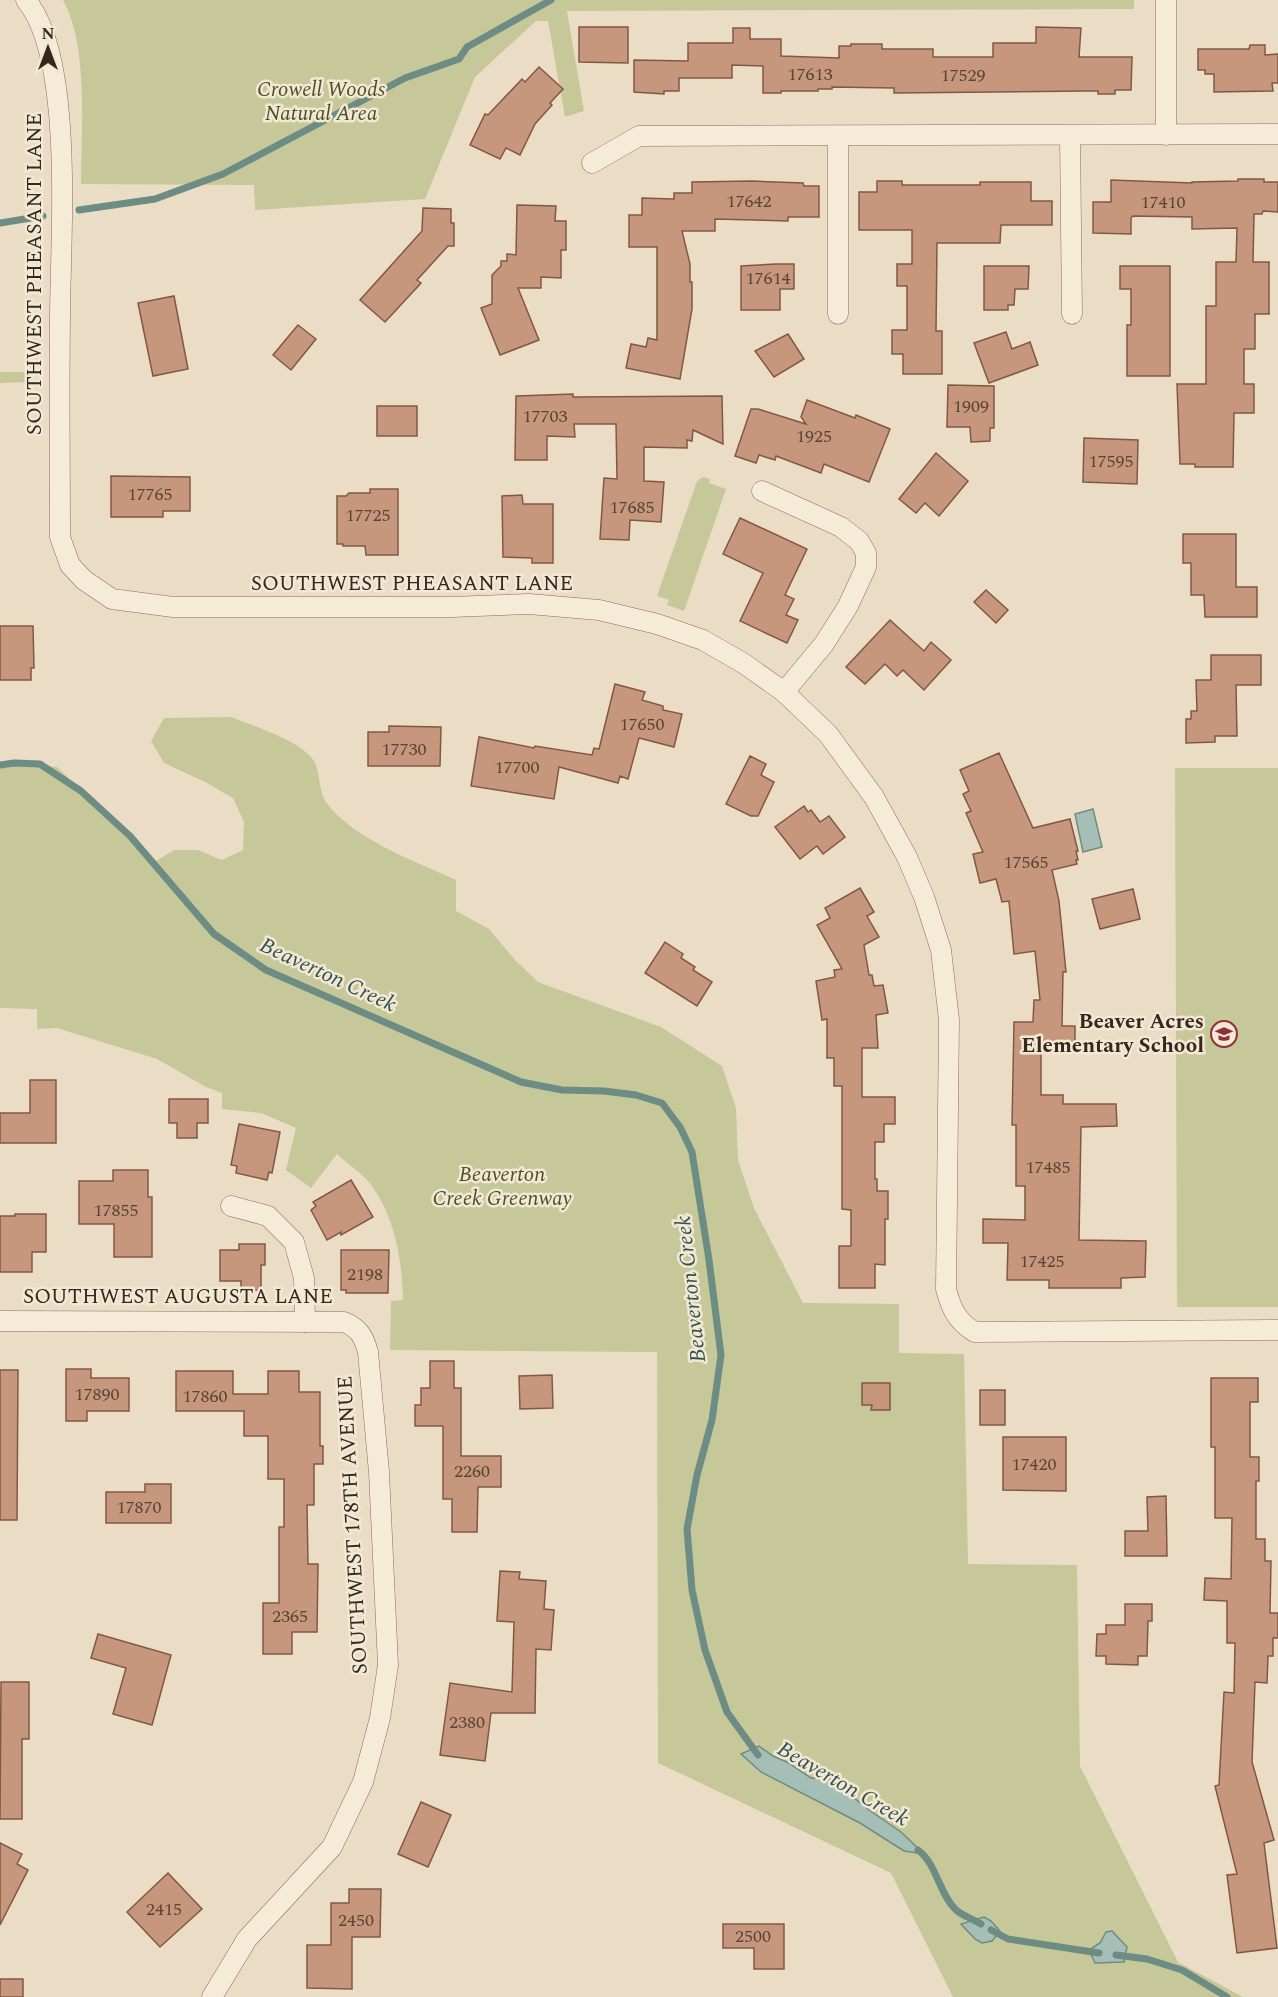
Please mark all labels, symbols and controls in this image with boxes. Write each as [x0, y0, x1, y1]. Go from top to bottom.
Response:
north arrow [18, 18, 78, 78]
text: N [41, 22, 55, 46]
house number: 17613 [788, 61, 833, 88]
house number: 17529 [941, 62, 986, 89]
park label: Crowell Woods Natural Area [257, 74, 386, 130]
street label: SOUTHWEST PHEASANT LANE [19, 113, 51, 435]
house number: 17642 [727, 188, 772, 215]
house number: 17410 [1141, 189, 1186, 216]
house number: 17614 [746, 265, 791, 292]
house number: 1909 [953, 393, 989, 420]
house number: 17703 [523, 403, 568, 430]
house number: 1925 [796, 423, 832, 450]
house number: 17595 [1089, 448, 1134, 475]
house number: 17765 [128, 481, 173, 508]
house number: 17685 [610, 494, 655, 521]
house number: 17725 [346, 502, 391, 529]
street label: SOUTHWEST PHEASANT LANE [251, 568, 573, 600]
house number: 17650 [620, 711, 665, 738]
house number: 17730 [382, 736, 427, 763]
house number: 17700 [495, 754, 540, 781]
house number: 17565 [1004, 849, 1049, 876]
water label: Beaverton Creek [254, 929, 402, 1021]
place label: Beaver Acres Elementary School [1021, 1006, 1204, 1062]
school or university icon: Beaver Acres Elementary School [1209, 1019, 1239, 1049]
house number: 17485 [1026, 1154, 1071, 1181]
park label: Beaverton Creek Greenway [432, 1159, 572, 1215]
house number: 17855 [94, 1197, 139, 1224]
water label: Beaverton Creek [667, 1214, 715, 1364]
house number: 17425 [1020, 1248, 1065, 1275]
house number: 2198 [347, 1261, 383, 1288]
street label: SOUTHWEST AUGUSTA LANE [23, 1281, 333, 1313]
street label: SOUTHWEST 178TH AVENUE [329, 1375, 377, 1675]
house number: 17890 [75, 1381, 120, 1408]
house number: 17860 [183, 1383, 228, 1410]
house number: 17420 [1012, 1451, 1057, 1478]
house number: 2260 [454, 1458, 490, 1485]
house number: 17870 [117, 1494, 162, 1521]
house number: 2365 [272, 1603, 308, 1630]
house number: 2380 [449, 1709, 485, 1736]
water label: Beaverton Creek [771, 1733, 915, 1835]
house number: 2415 [146, 1896, 182, 1923]
house number: 2450 [338, 1907, 374, 1934]
house number: 2500 [735, 1923, 771, 1950]

